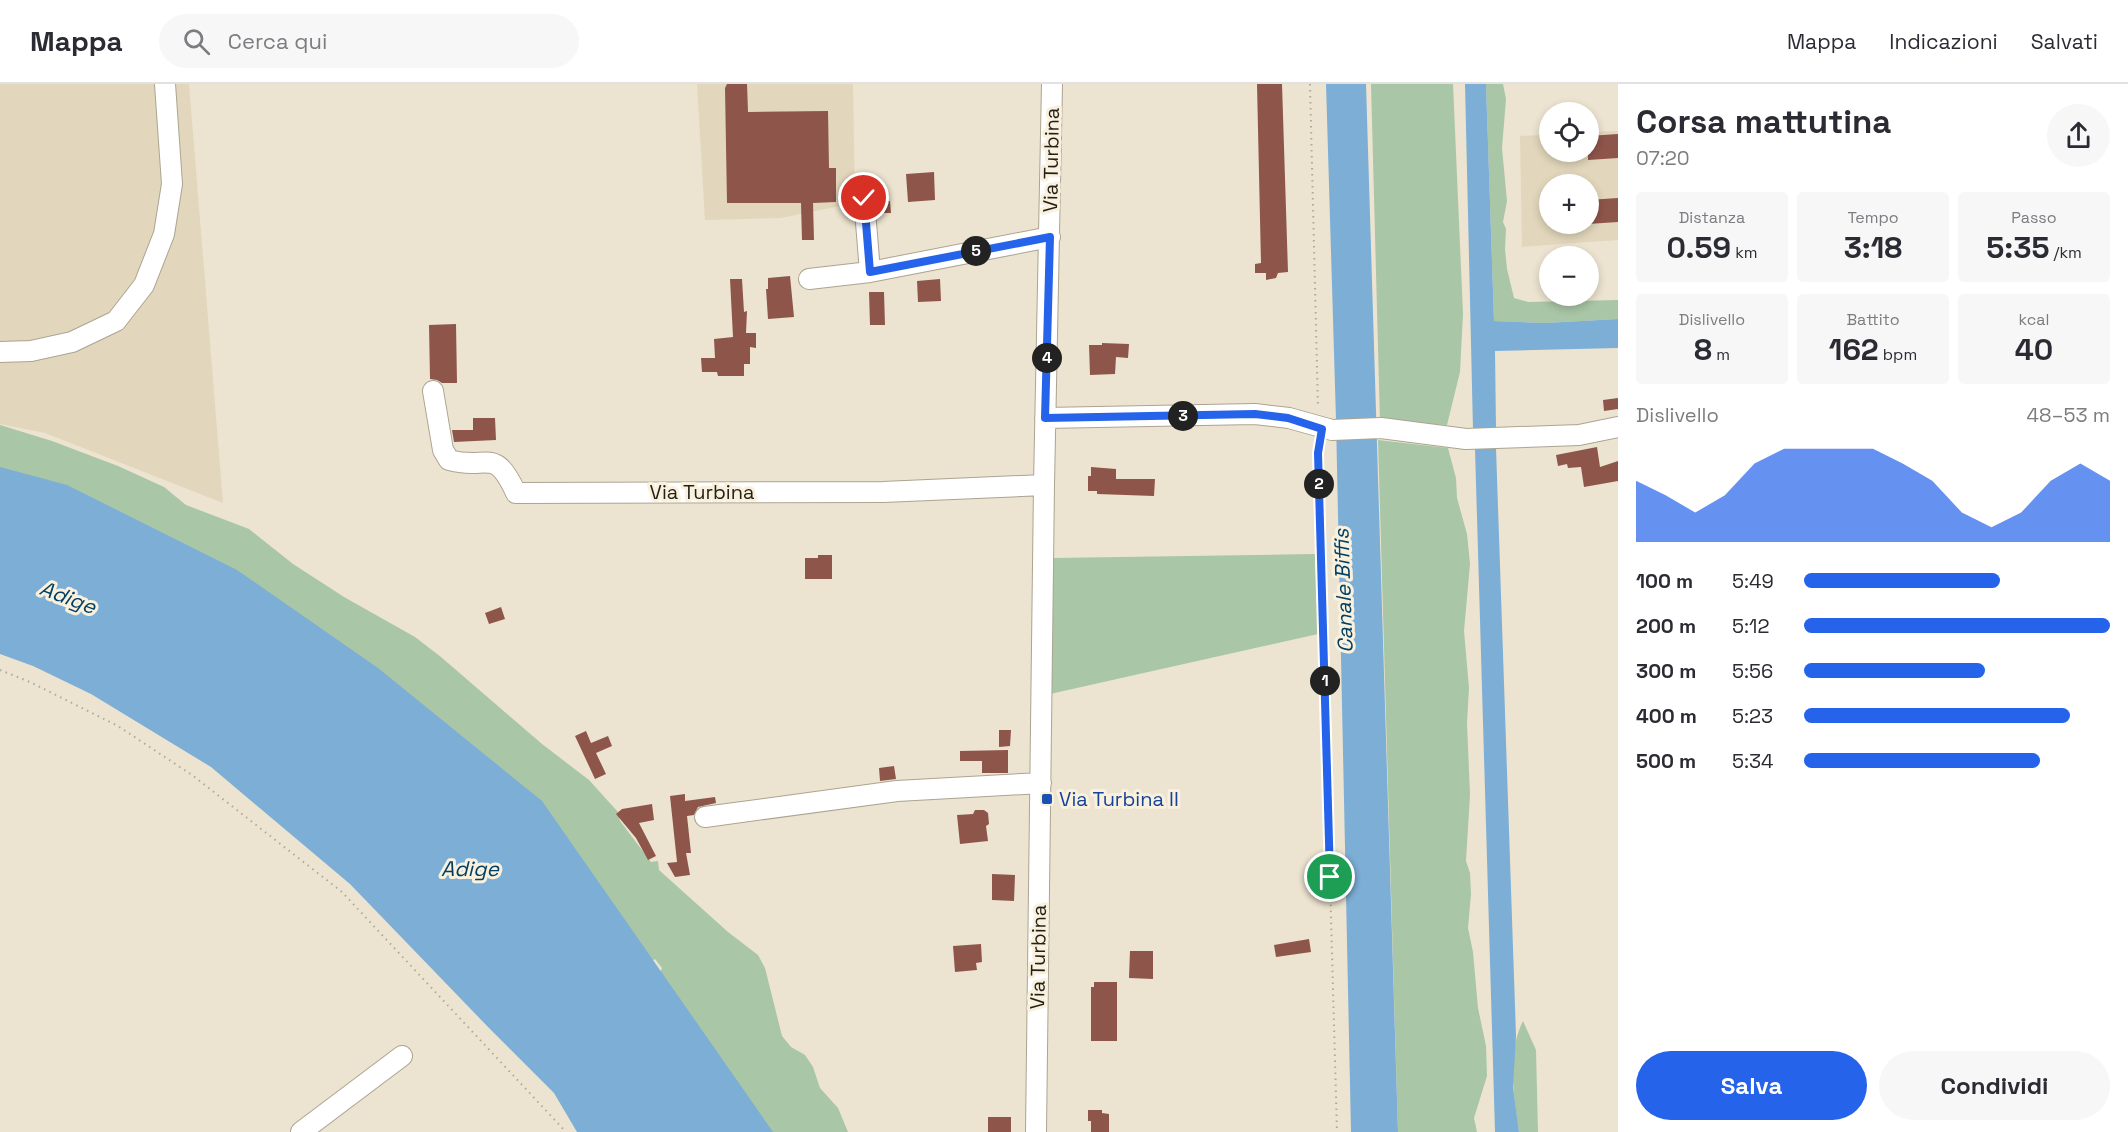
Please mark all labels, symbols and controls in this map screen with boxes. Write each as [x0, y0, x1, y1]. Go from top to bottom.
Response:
search box [159, 14, 579, 68]
text: Mappa [30, 23, 123, 59]
icon: search [180, 25, 213, 58]
text: Cerca qui [228, 27, 327, 55]
text: Mappa [1787, 28, 1856, 55]
text: Indicazioni [1889, 28, 1998, 55]
text: Salvati [2031, 28, 2098, 55]
text: Corsa mattutina [1636, 101, 1891, 143]
map controls [1539, 102, 1599, 306]
button: locate [1539, 102, 1599, 162]
button: share [2047, 104, 2110, 167]
street label: Via Turbina [1037, 107, 1065, 213]
text: 07:20 [1636, 145, 1690, 171]
pin [838, 172, 889, 223]
button: + [1539, 174, 1599, 234]
icon: check [847, 181, 880, 214]
text: Distanza [1679, 207, 1745, 228]
text: Tempo [1847, 207, 1899, 228]
text: Passo [2011, 207, 2057, 228]
text: 0.59 [1666, 228, 1731, 267]
text: 3:18 [1844, 228, 1902, 267]
text: 5:35 [1986, 228, 2049, 267]
pin: 5 [961, 236, 991, 266]
text: 5 [971, 240, 981, 261]
text: km [1731, 242, 1758, 263]
text: /km [2049, 242, 2082, 263]
button: − [1539, 246, 1599, 306]
text: Dislivello [1679, 309, 1745, 330]
text: Battito [1846, 309, 1900, 330]
text: kcal [2019, 309, 2049, 330]
text: 8 [1694, 330, 1712, 369]
text: 162 [1829, 330, 1879, 369]
text: 40 [2015, 330, 2053, 369]
pin: 4 [1032, 343, 1062, 373]
text: m [1712, 344, 1730, 365]
text: bpm [1879, 344, 1917, 365]
text: 4 [1042, 347, 1052, 368]
pin: 3 [1168, 401, 1198, 431]
text: Dislivello [1636, 402, 1719, 428]
text: 48–53 m [2027, 402, 2110, 428]
text: 3 [1178, 405, 1188, 426]
pin: 2 [1304, 469, 1334, 499]
text: 2 [1314, 473, 1324, 494]
street label: Via Turbina [650, 479, 754, 505]
water label: Canale Biffis [1327, 528, 1359, 654]
text: 100 m [1636, 568, 1693, 594]
text: 5:49 [1732, 568, 1774, 594]
water label: Adige [36, 574, 101, 621]
text: 200 m [1636, 613, 1696, 639]
text: 5:12 [1732, 613, 1769, 639]
text: 300 m [1636, 658, 1696, 684]
text: 5:56 [1732, 658, 1773, 684]
pin: 1 [1310, 666, 1340, 696]
text: 1 [1321, 670, 1329, 691]
text: 400 m [1636, 703, 1697, 729]
text: 5:23 [1732, 703, 1773, 729]
text: 500 m [1636, 748, 1696, 774]
text: 5:34 [1732, 748, 1774, 774]
place label: Via Turbina II [1059, 786, 1179, 812]
marker: Via Turbina II [1040, 792, 1054, 806]
pin [1304, 851, 1355, 902]
water label: Adige [441, 855, 500, 882]
icon: arrive [1313, 860, 1346, 893]
street label: Via Turbina [1024, 904, 1052, 1010]
button: Salva [1636, 1051, 1867, 1120]
button: Condividi [1879, 1051, 2110, 1120]

